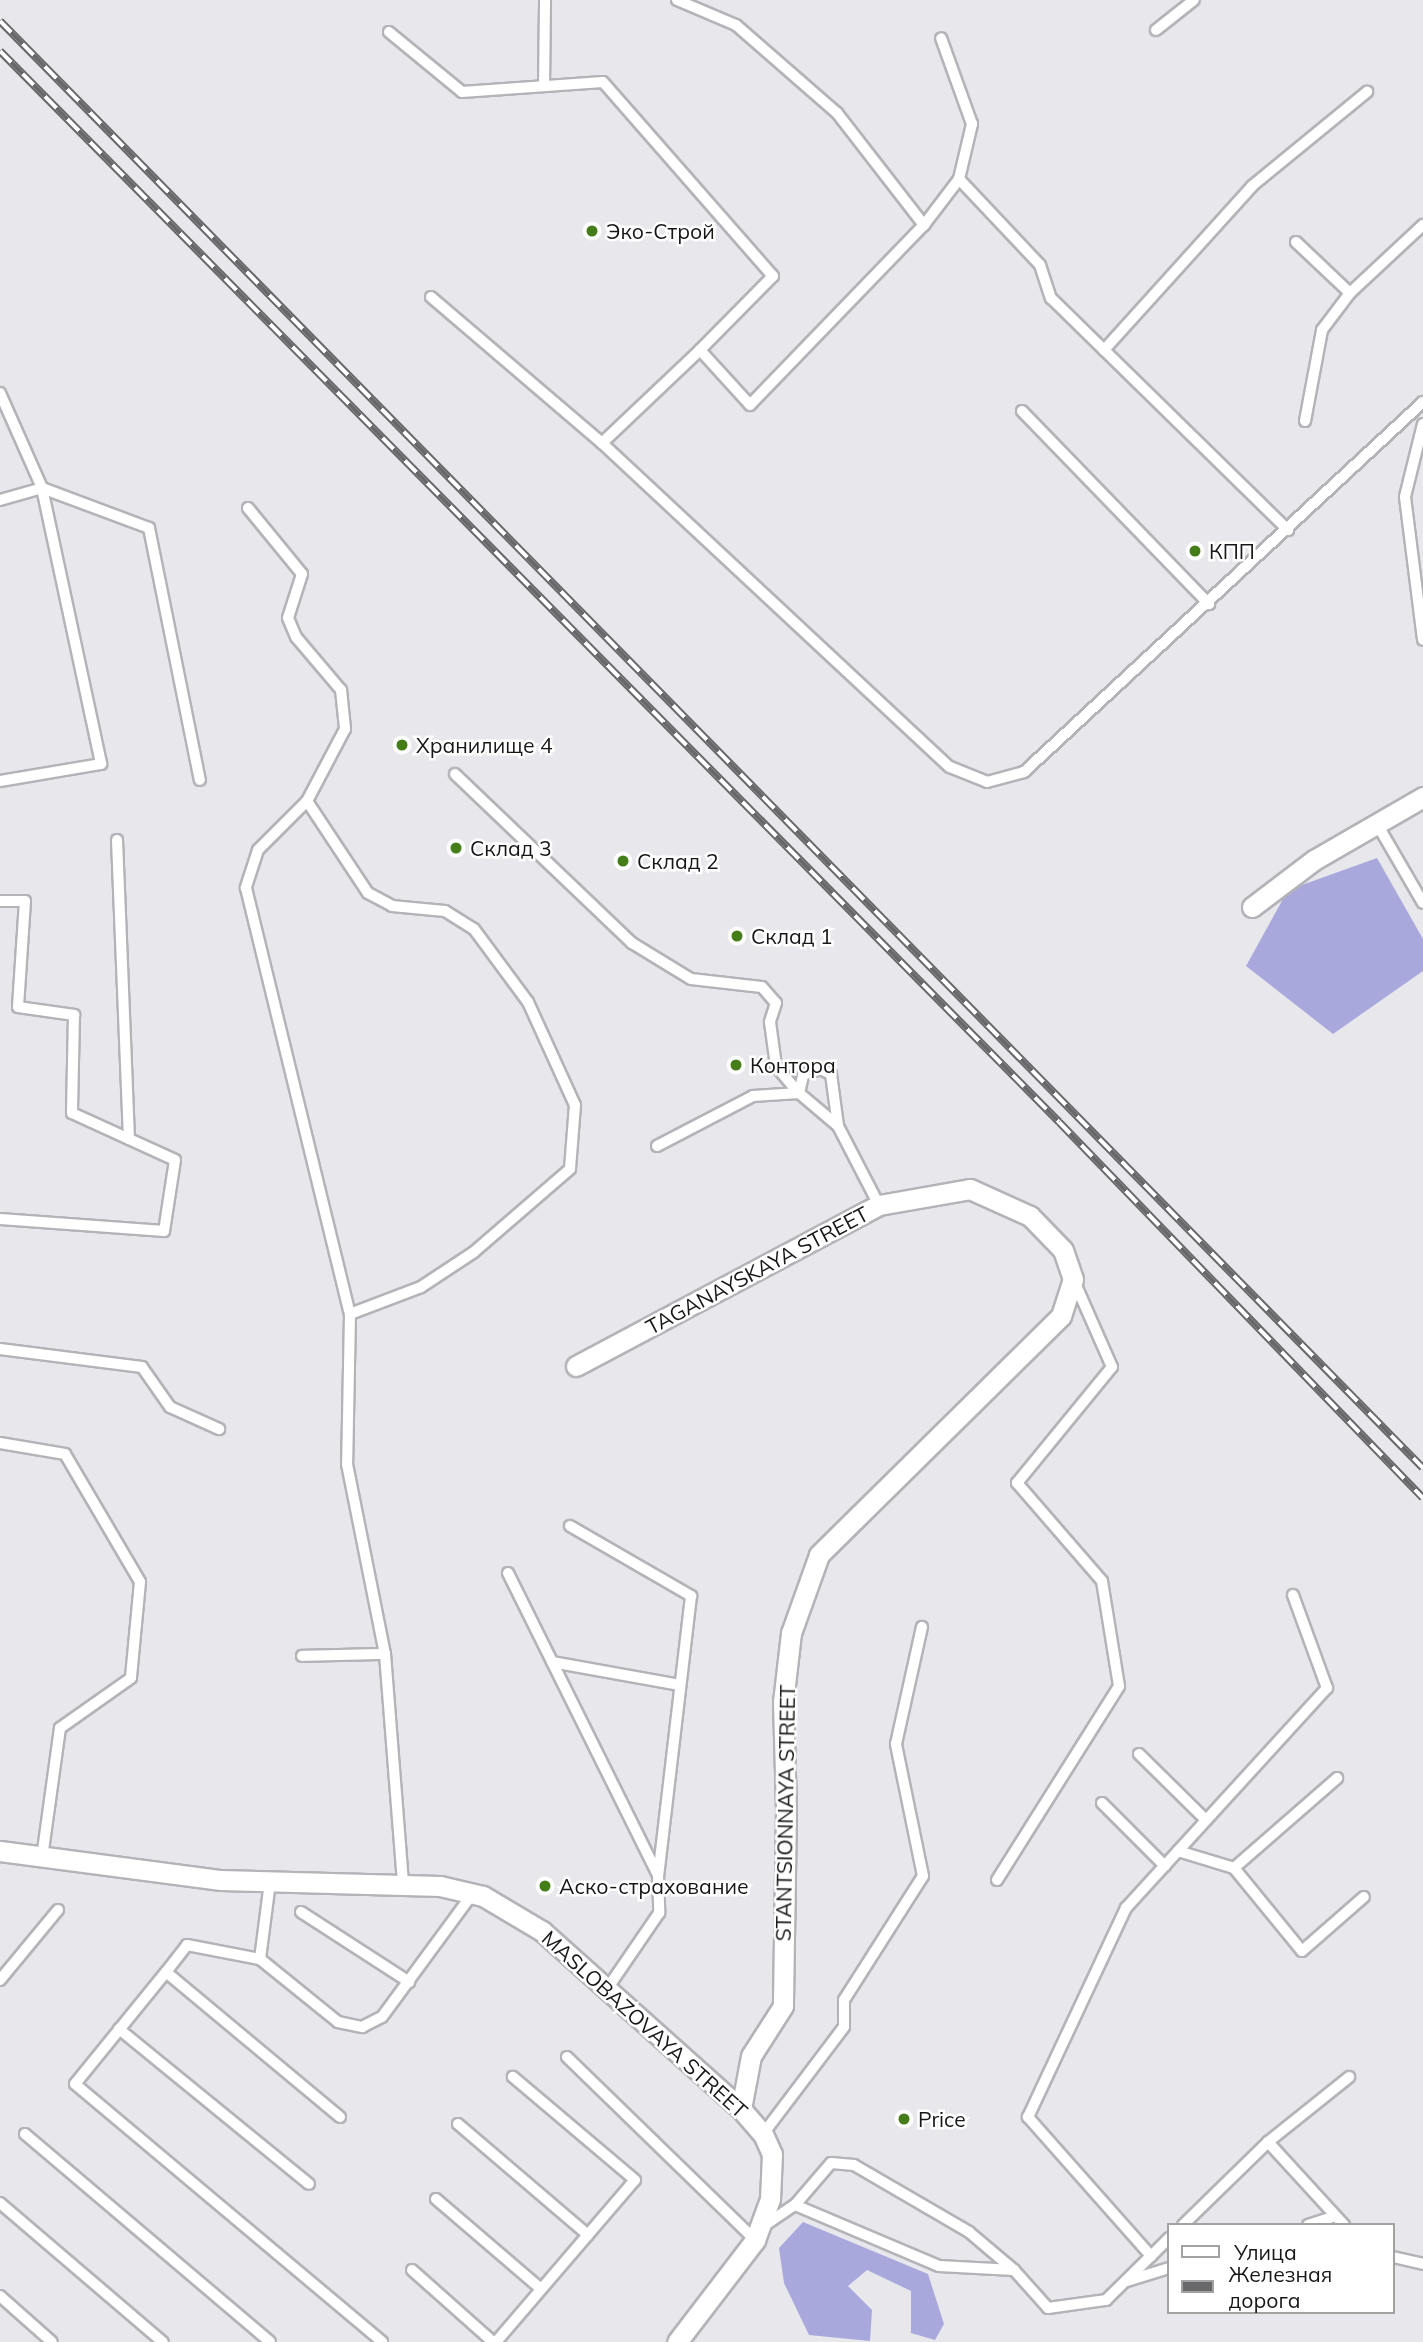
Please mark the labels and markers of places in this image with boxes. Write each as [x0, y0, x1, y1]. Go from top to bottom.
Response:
place label: Эко-Строй [606, 218, 715, 244]
marker: Эко-Строй [584, 223, 600, 239]
place label: КПП [1209, 538, 1255, 564]
marker: КПП [1187, 543, 1203, 559]
place label: Хранилище 4 [416, 732, 553, 758]
marker: Хранилище 4 [394, 737, 410, 753]
place label: Склад 3 [470, 835, 552, 861]
marker: Склад 3 [448, 840, 464, 856]
place label: Склад 2 [637, 848, 719, 874]
marker: Склад 2 [615, 853, 631, 869]
place label: Склад 1 [751, 923, 833, 949]
marker: Склад 1 [729, 928, 745, 944]
place label: Контора [750, 1052, 836, 1078]
marker: Контора [728, 1057, 744, 1073]
place label: Аско-страхование [559, 1873, 749, 1899]
marker: Аско-страхование [537, 1878, 553, 1894]
place label: Price [918, 2106, 966, 2132]
marker: Price [896, 2111, 912, 2127]

